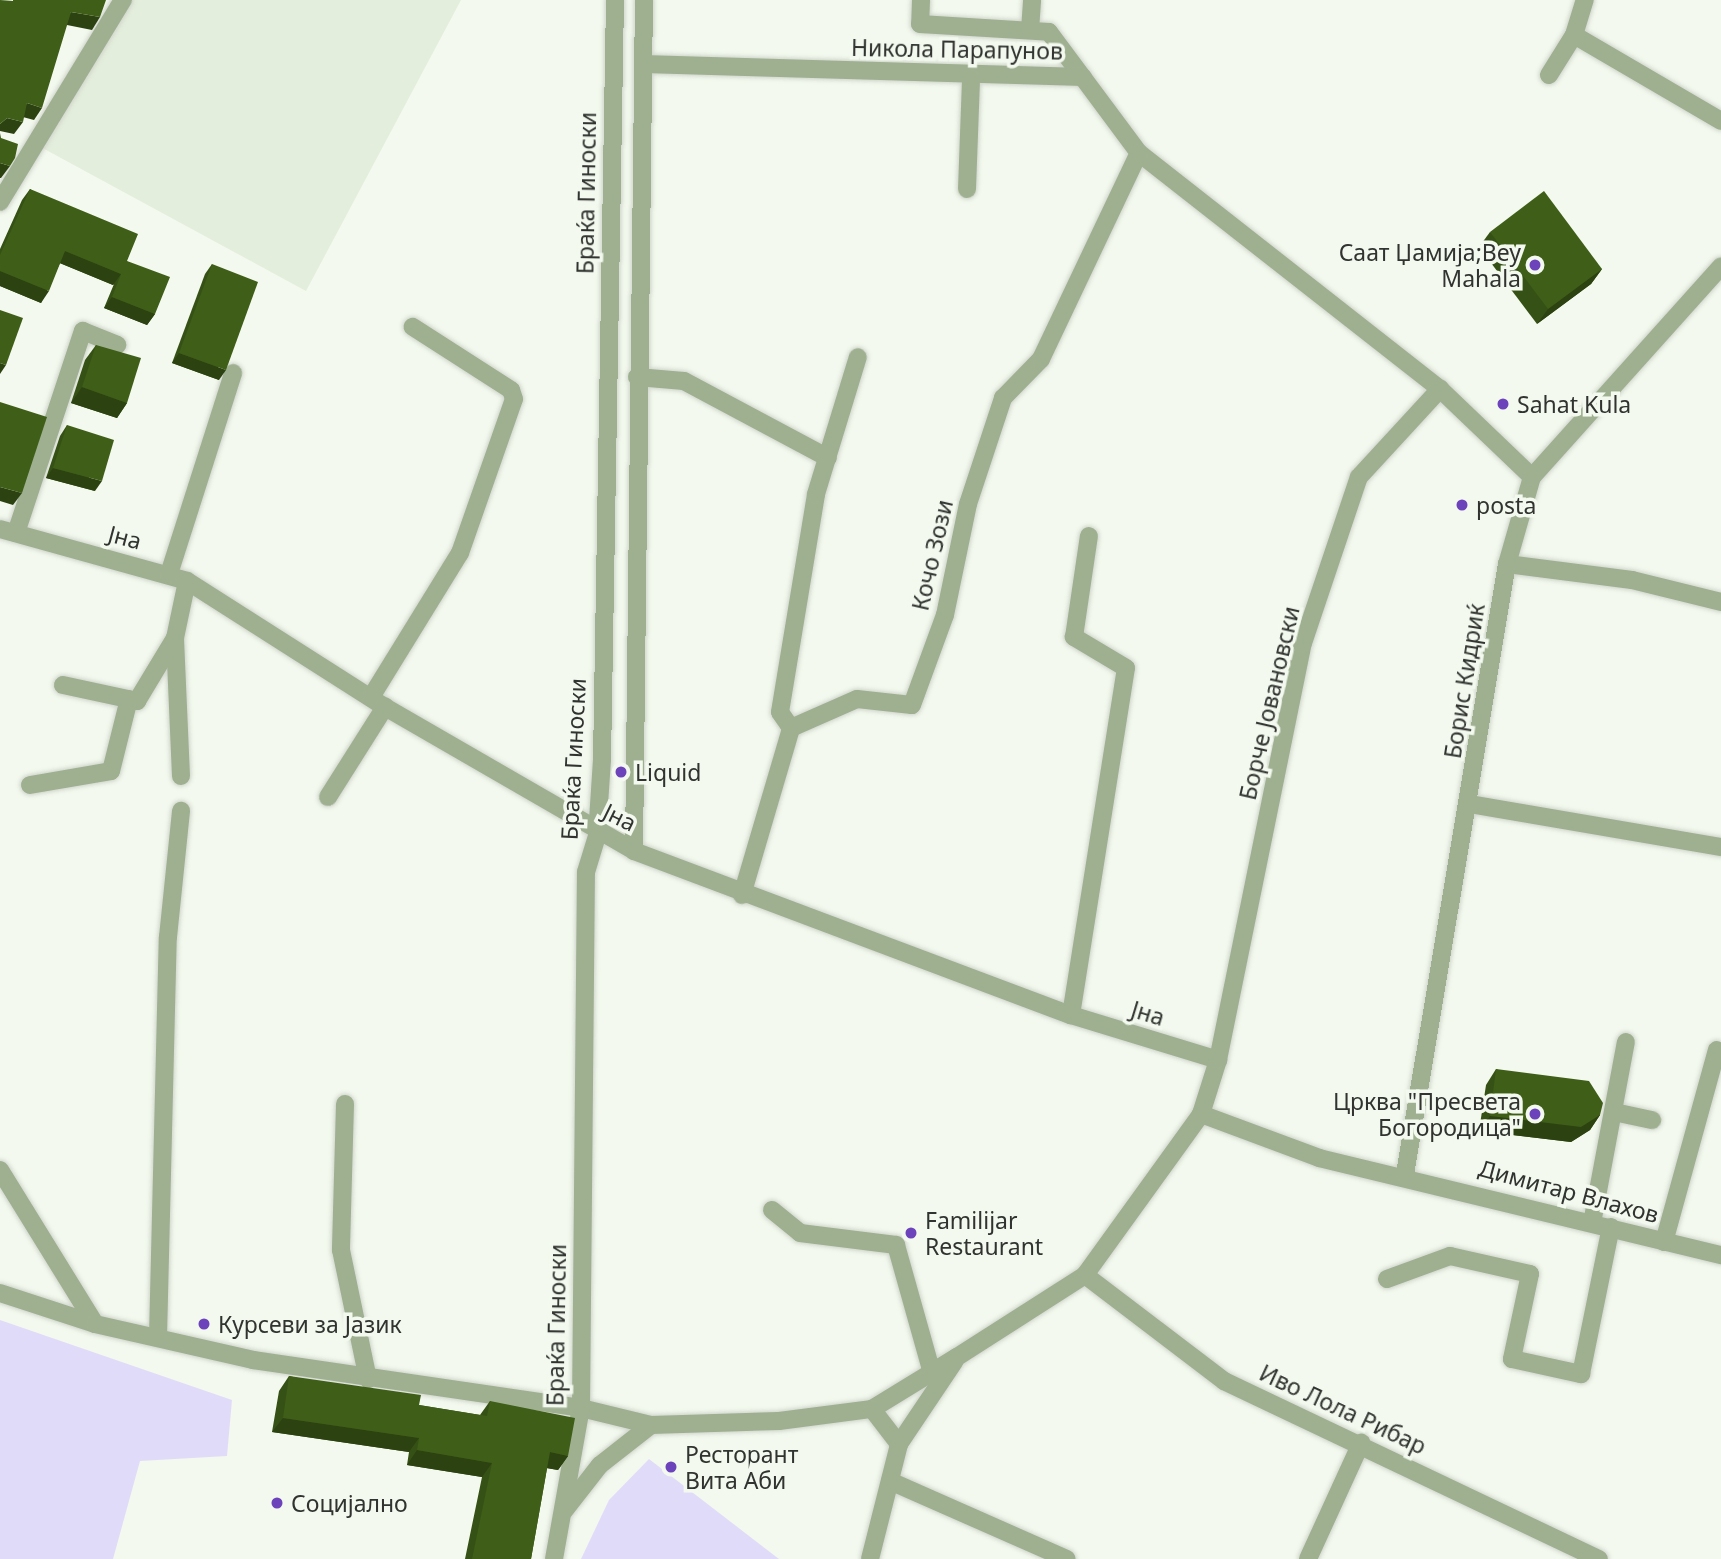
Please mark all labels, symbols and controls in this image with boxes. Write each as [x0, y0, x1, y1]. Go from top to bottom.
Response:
street label: Никола Парапунов [851, 33, 1063, 65]
street label: Браќа Гиноски [571, 112, 601, 274]
place label: Саат Џамија;Bey Mahala [1339, 238, 1521, 292]
marker: Саат Џамија;Bey Mahala [1527, 257, 1543, 273]
place label: Sahat Kula [1517, 390, 1631, 418]
marker: Sahat Kula [1495, 396, 1511, 412]
place label: posta [1476, 491, 1536, 519]
street label: Кочо Зози [906, 497, 958, 613]
marker: posta [1454, 497, 1470, 513]
street label: Јна [105, 519, 145, 555]
street label: Борис Кидриќ [1438, 602, 1490, 760]
street label: Борче Јовановски [1233, 603, 1305, 803]
street label: Браќа Гиноски [555, 677, 591, 841]
place label: Liquid [635, 758, 701, 786]
marker: Liquid [613, 764, 629, 780]
street label: Јна [599, 797, 641, 837]
street label: Јна [1128, 995, 1168, 1031]
place label: Црква "Пресвета Богородица" [1333, 1087, 1521, 1141]
marker: Црква "Пресвета Богородица" [1527, 1106, 1543, 1122]
street label: Димитар Влахов [1476, 1154, 1662, 1228]
place label: Familijar Restaurant [925, 1206, 1043, 1260]
marker: Familijar Restaurant [903, 1225, 919, 1241]
street label: Браќа Гиноски [541, 1244, 571, 1406]
place label: Курсеви за Јазик [218, 1310, 402, 1338]
marker: Курсеви за Јазик [196, 1316, 212, 1332]
street label: Иво Лола Рибар [1255, 1358, 1431, 1460]
place label: Ресторант Вита Аби [685, 1440, 798, 1494]
marker: Ресторант Вита Аби [663, 1459, 679, 1475]
place label: Социјално [291, 1489, 408, 1517]
marker: Социјално [269, 1495, 285, 1511]

